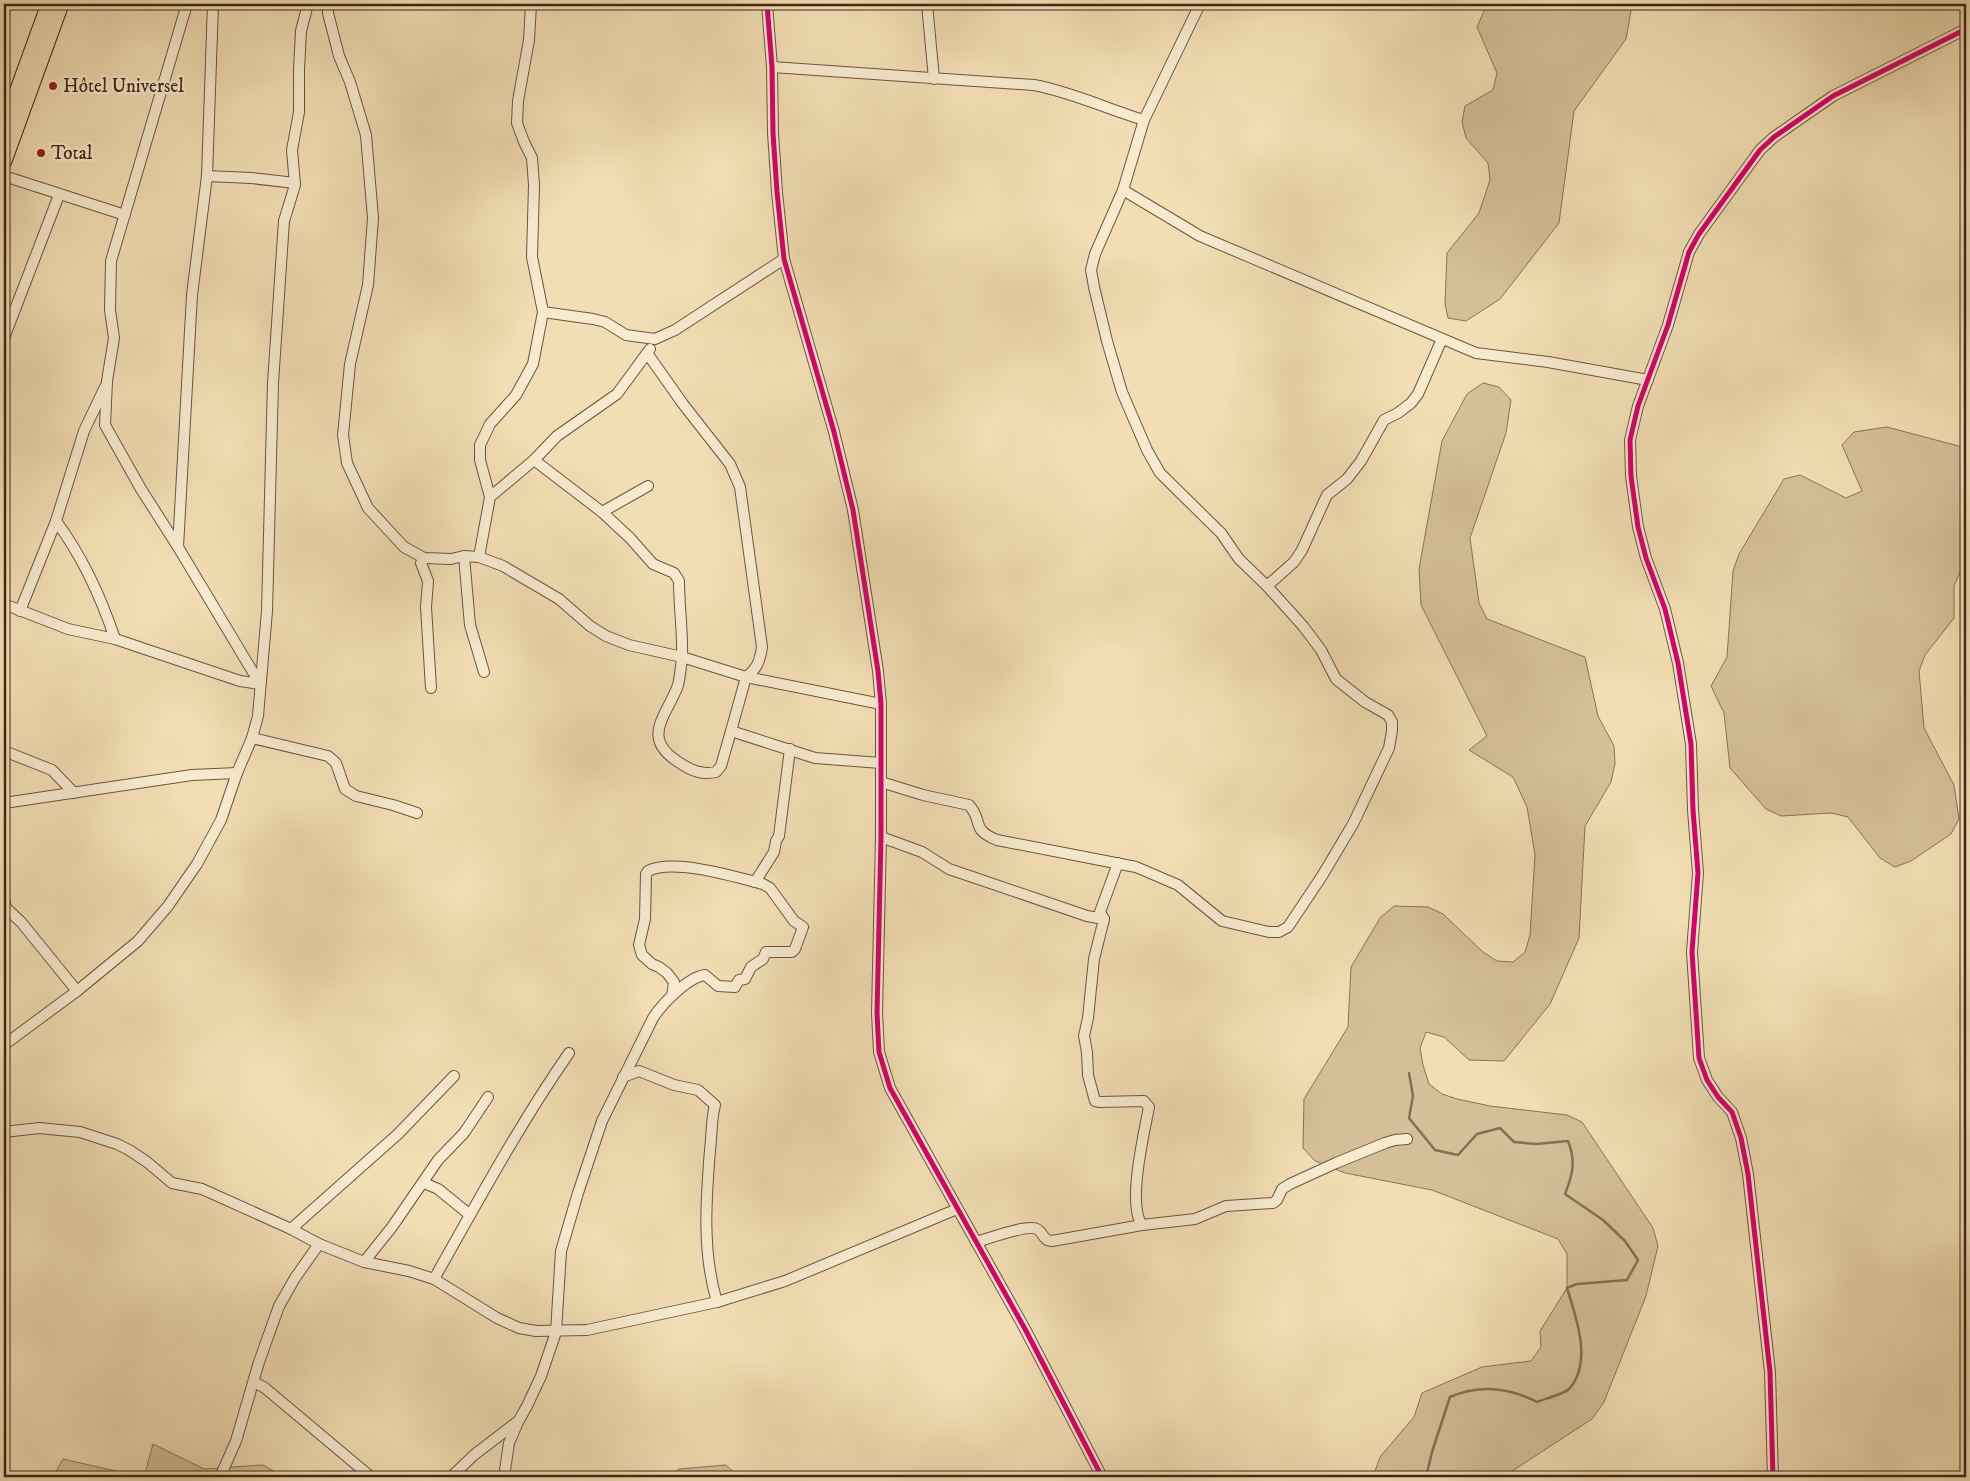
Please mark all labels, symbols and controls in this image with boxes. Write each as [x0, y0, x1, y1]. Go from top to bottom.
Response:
place label: Hôtel Universel [63, 75, 184, 98]
marker: Hôtel Universel [47, 80, 59, 92]
place label: Total [51, 142, 93, 165]
marker: Total [35, 147, 47, 159]

